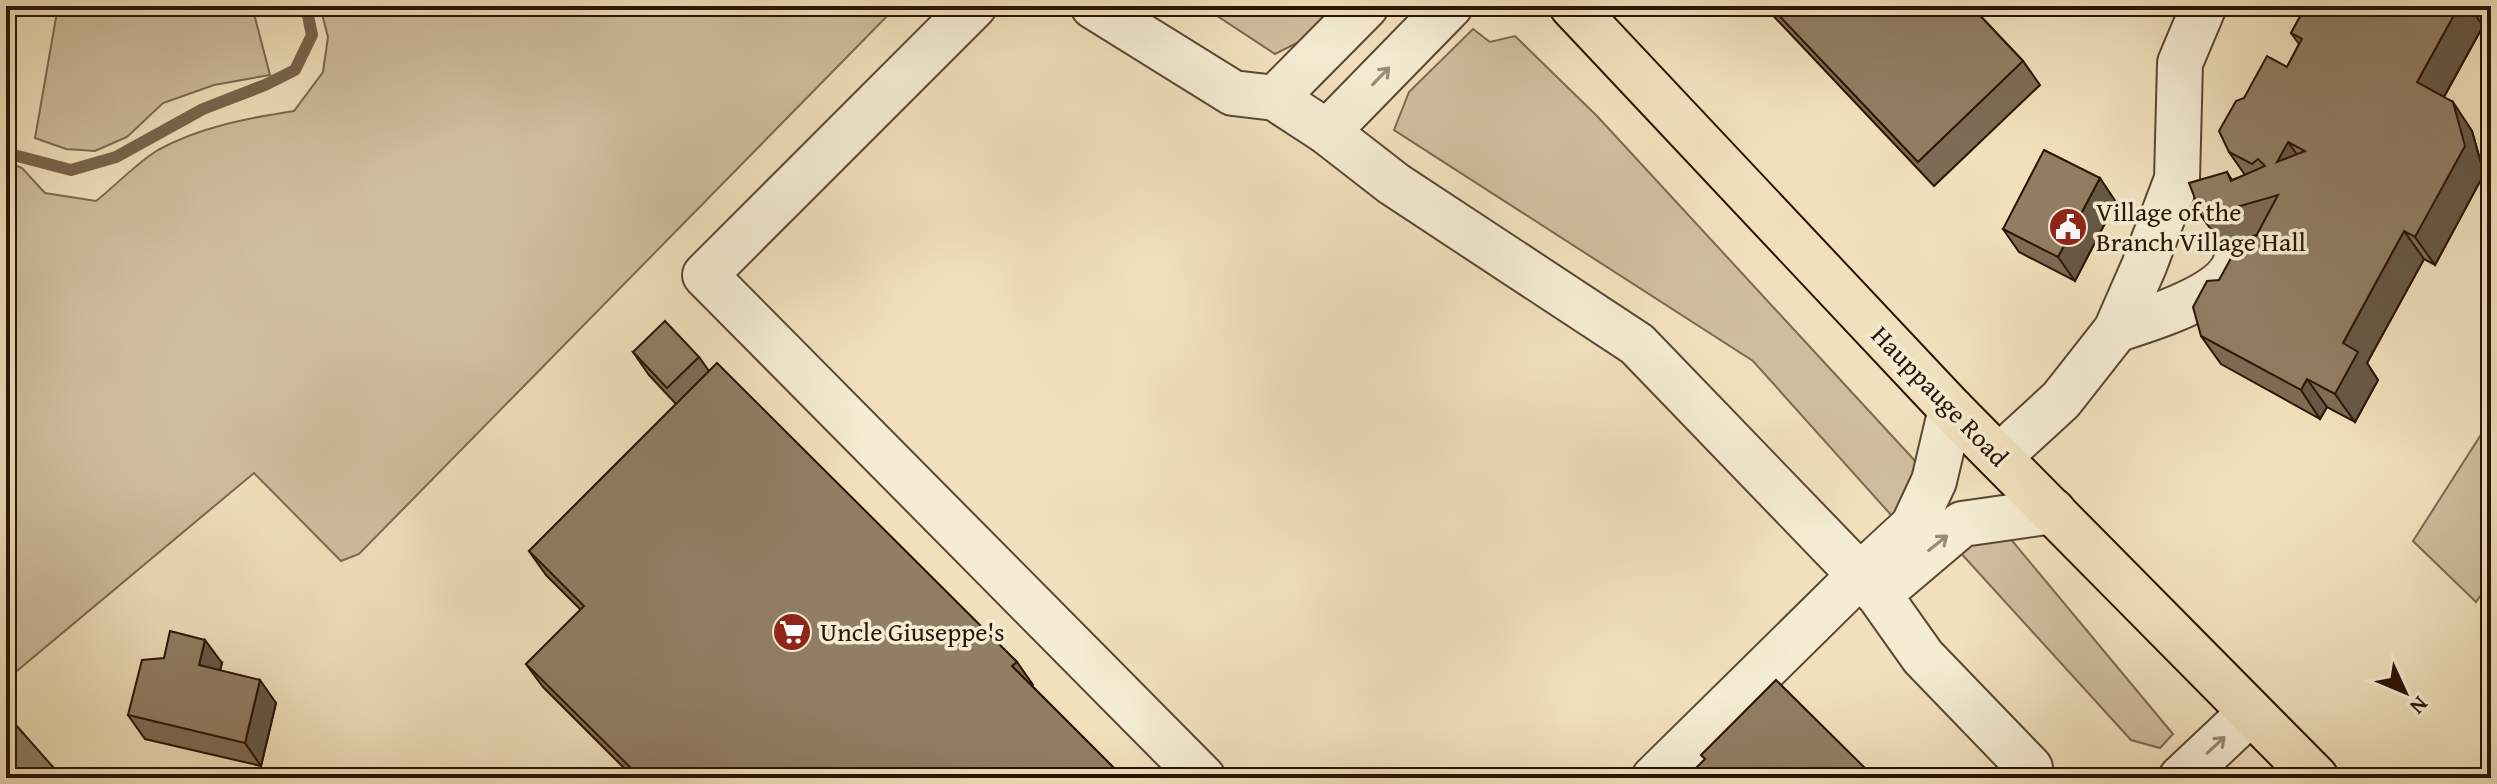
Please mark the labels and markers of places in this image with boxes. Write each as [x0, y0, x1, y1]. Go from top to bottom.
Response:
place label: Village of the Branch Village Hall [2096, 192, 2306, 261]
public building icon: Village of the Branch Village Hall [2047, 206, 2089, 248]
supermarket icon: Uncle Giuseppe's [771, 611, 813, 653]
place label: Uncle Giuseppe's [820, 612, 1005, 651]

